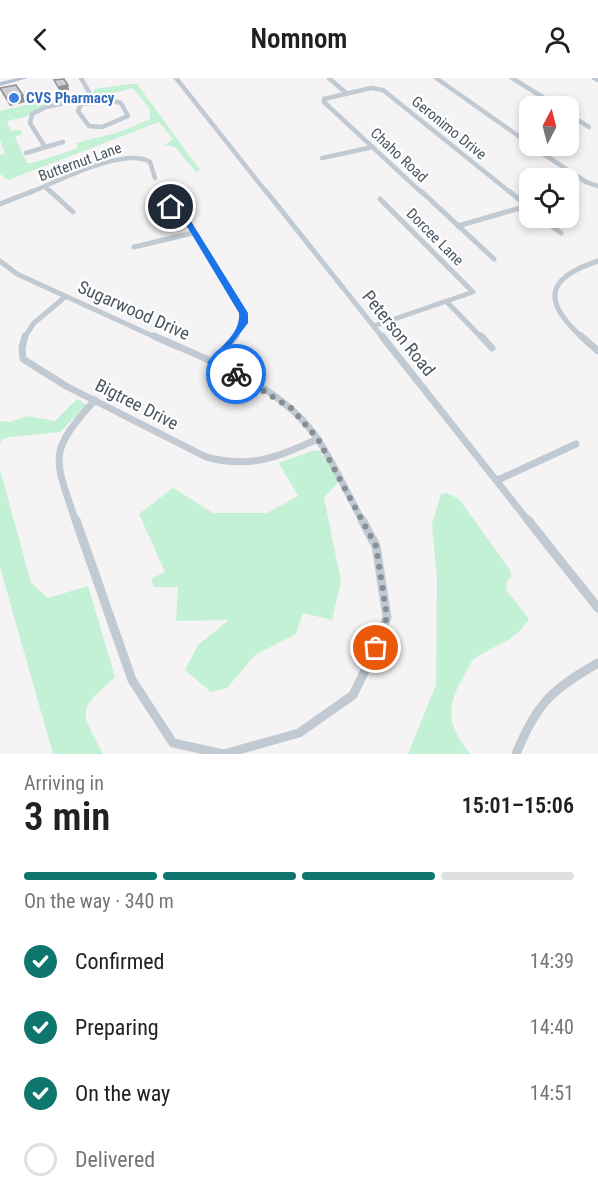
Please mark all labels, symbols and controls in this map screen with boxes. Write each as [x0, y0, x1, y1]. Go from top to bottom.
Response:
icon: back [24, 23, 57, 56]
text: Nomnom [251, 23, 347, 55]
icon: person [541, 23, 574, 56]
place label: CVS Pharmacy [26, 89, 115, 107]
marker: CVS Pharmacy [7, 91, 21, 105]
street label: Geronimo Drive [408, 92, 490, 164]
north arrow [519, 96, 579, 156]
map controls [519, 96, 579, 228]
street label: Chaho Road [367, 124, 431, 186]
street label: Butternut Lane [36, 139, 124, 185]
button: locate [519, 168, 579, 228]
pin [145, 181, 196, 232]
icon: home [154, 190, 187, 223]
street label: Dorcee Lane [403, 205, 467, 269]
street label: Sugarwood Drive [75, 276, 193, 344]
street label: Peterson Road [358, 286, 440, 380]
courier [206, 344, 266, 404]
icon: bike [220, 358, 253, 391]
street label: Bigtree Drive [92, 374, 182, 434]
pin [350, 622, 401, 673]
icon: bag [359, 631, 392, 664]
text: Arriving in [24, 771, 104, 795]
text: 15:01–15:06 [462, 793, 574, 818]
text: 3 min [24, 794, 110, 840]
text: On the way · 340 m [24, 889, 174, 913]
icon: check [24, 945, 57, 978]
text: Confirmed [75, 949, 164, 974]
text: 14:39 [530, 949, 574, 973]
icon: check [24, 1011, 57, 1044]
text: Preparing [75, 1015, 159, 1040]
text: 14:40 [530, 1015, 574, 1039]
icon: check [24, 1077, 57, 1110]
text: On the way [75, 1081, 170, 1106]
text: 14:51 [530, 1081, 574, 1105]
text: Delivered [75, 1147, 155, 1172]

